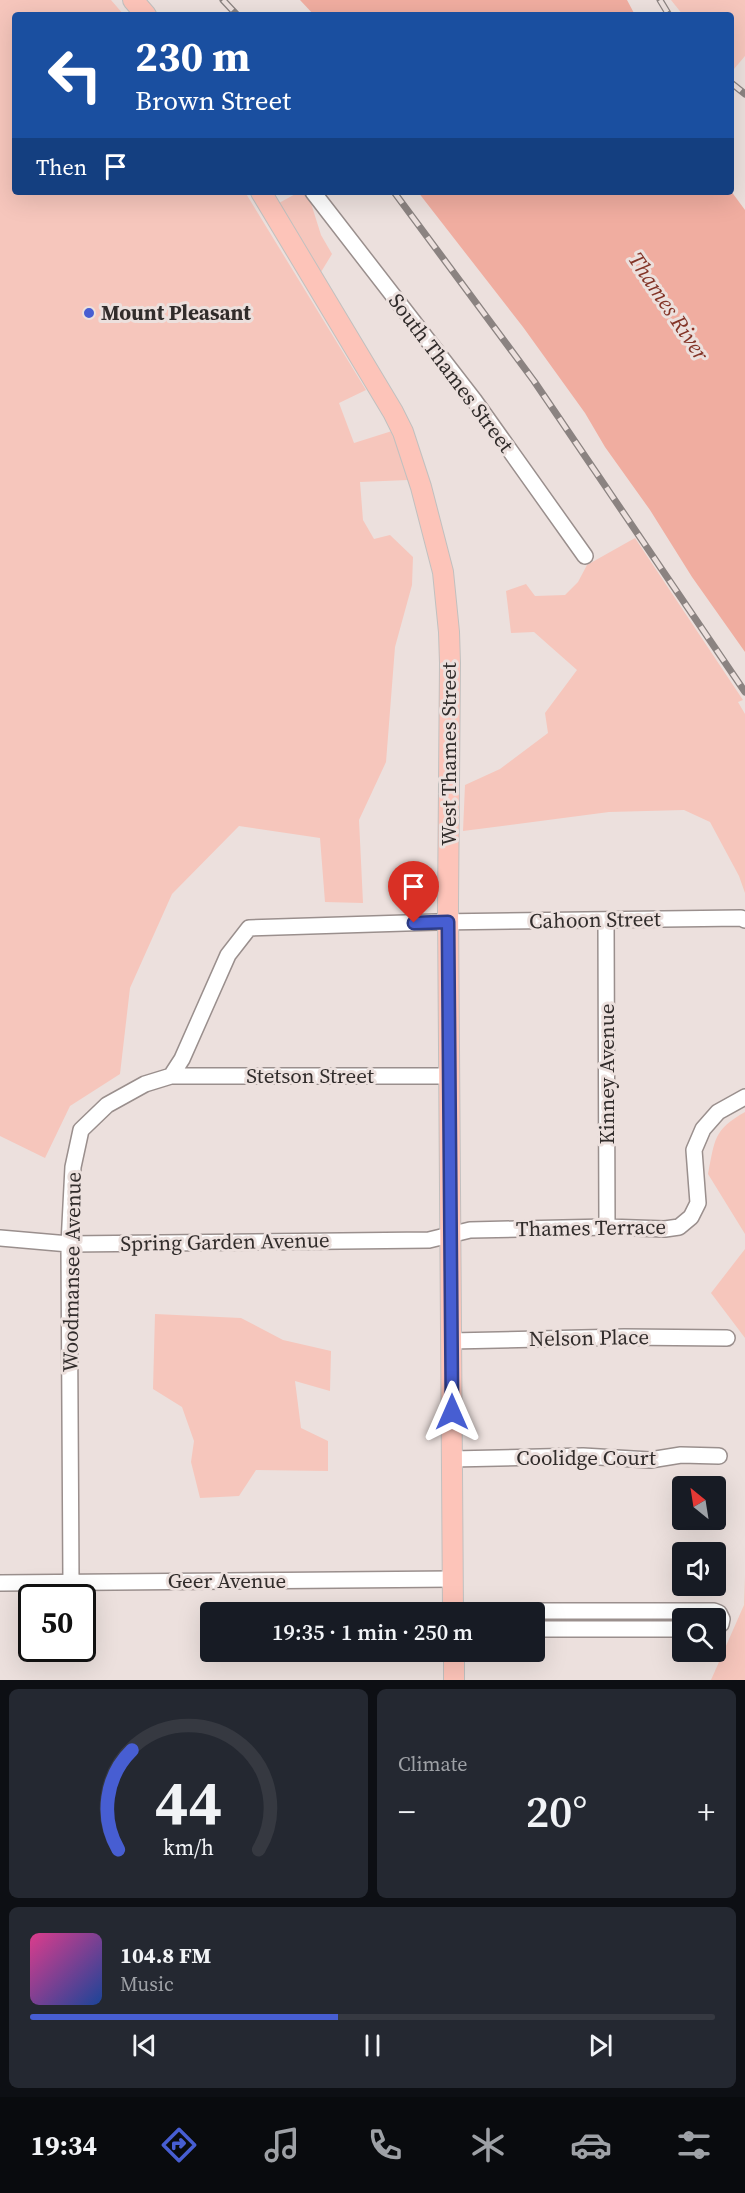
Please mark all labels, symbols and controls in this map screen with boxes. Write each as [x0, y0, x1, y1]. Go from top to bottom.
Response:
text: 230 m [135, 27, 250, 85]
icon: left [36, 36, 114, 114]
text: Brown Street [135, 82, 291, 119]
icon: arrive [99, 150, 132, 183]
text: Then [36, 152, 87, 182]
water label: Thames River [622, 246, 717, 367]
street label: South Thames Street [382, 287, 521, 458]
place label: Mount Pleasant [101, 298, 251, 327]
marker: Mount Pleasant [82, 306, 96, 320]
street label: West Thames Street [434, 662, 463, 846]
pin [388, 861, 439, 923]
icon: arrive [397, 870, 430, 903]
street label: Cahoon Street [529, 904, 661, 935]
street label: Kinney Avenue [592, 1004, 621, 1144]
street label: Stetson Street [246, 1061, 374, 1090]
street label: Woodmansee Avenue [55, 1172, 88, 1372]
street label: Thames Terrace [516, 1212, 666, 1243]
street label: Spring Garden Avenue [120, 1225, 330, 1258]
street label: Nelson Place [529, 1322, 649, 1353]
position arrow [420, 1380, 484, 1444]
street label: Coolidge Court [516, 1443, 656, 1472]
north arrow [672, 1476, 726, 1530]
map controls [672, 1476, 726, 1662]
button: sound [672, 1542, 726, 1596]
street label: Geer Avenue [168, 1566, 286, 1595]
speed limit sign: 50 [18, 1584, 96, 1662]
button: search [672, 1608, 726, 1662]
text: 19:35 · 1 min · 250 m [272, 1617, 473, 1647]
text: Climate [398, 1750, 467, 1778]
text: 44 [155, 1759, 222, 1845]
text: 20° [526, 1780, 587, 1842]
text: − [398, 1789, 416, 1834]
text: + [698, 1789, 715, 1834]
text: km/h [163, 1834, 214, 1863]
text: 104.8 FM [120, 1940, 211, 1970]
text: Music [120, 1970, 174, 1998]
icon: previous [128, 2029, 161, 2062]
icon: pause [356, 2029, 389, 2062]
icon: next [584, 2029, 617, 2062]
icon: directions [158, 2124, 200, 2166]
icon: music [261, 2124, 303, 2166]
icon: phone [364, 2124, 406, 2166]
icon: climate [467, 2124, 509, 2166]
icon: car [570, 2124, 612, 2166]
icon: filters [673, 2124, 715, 2166]
text: 19:34 [30, 2127, 97, 2164]

